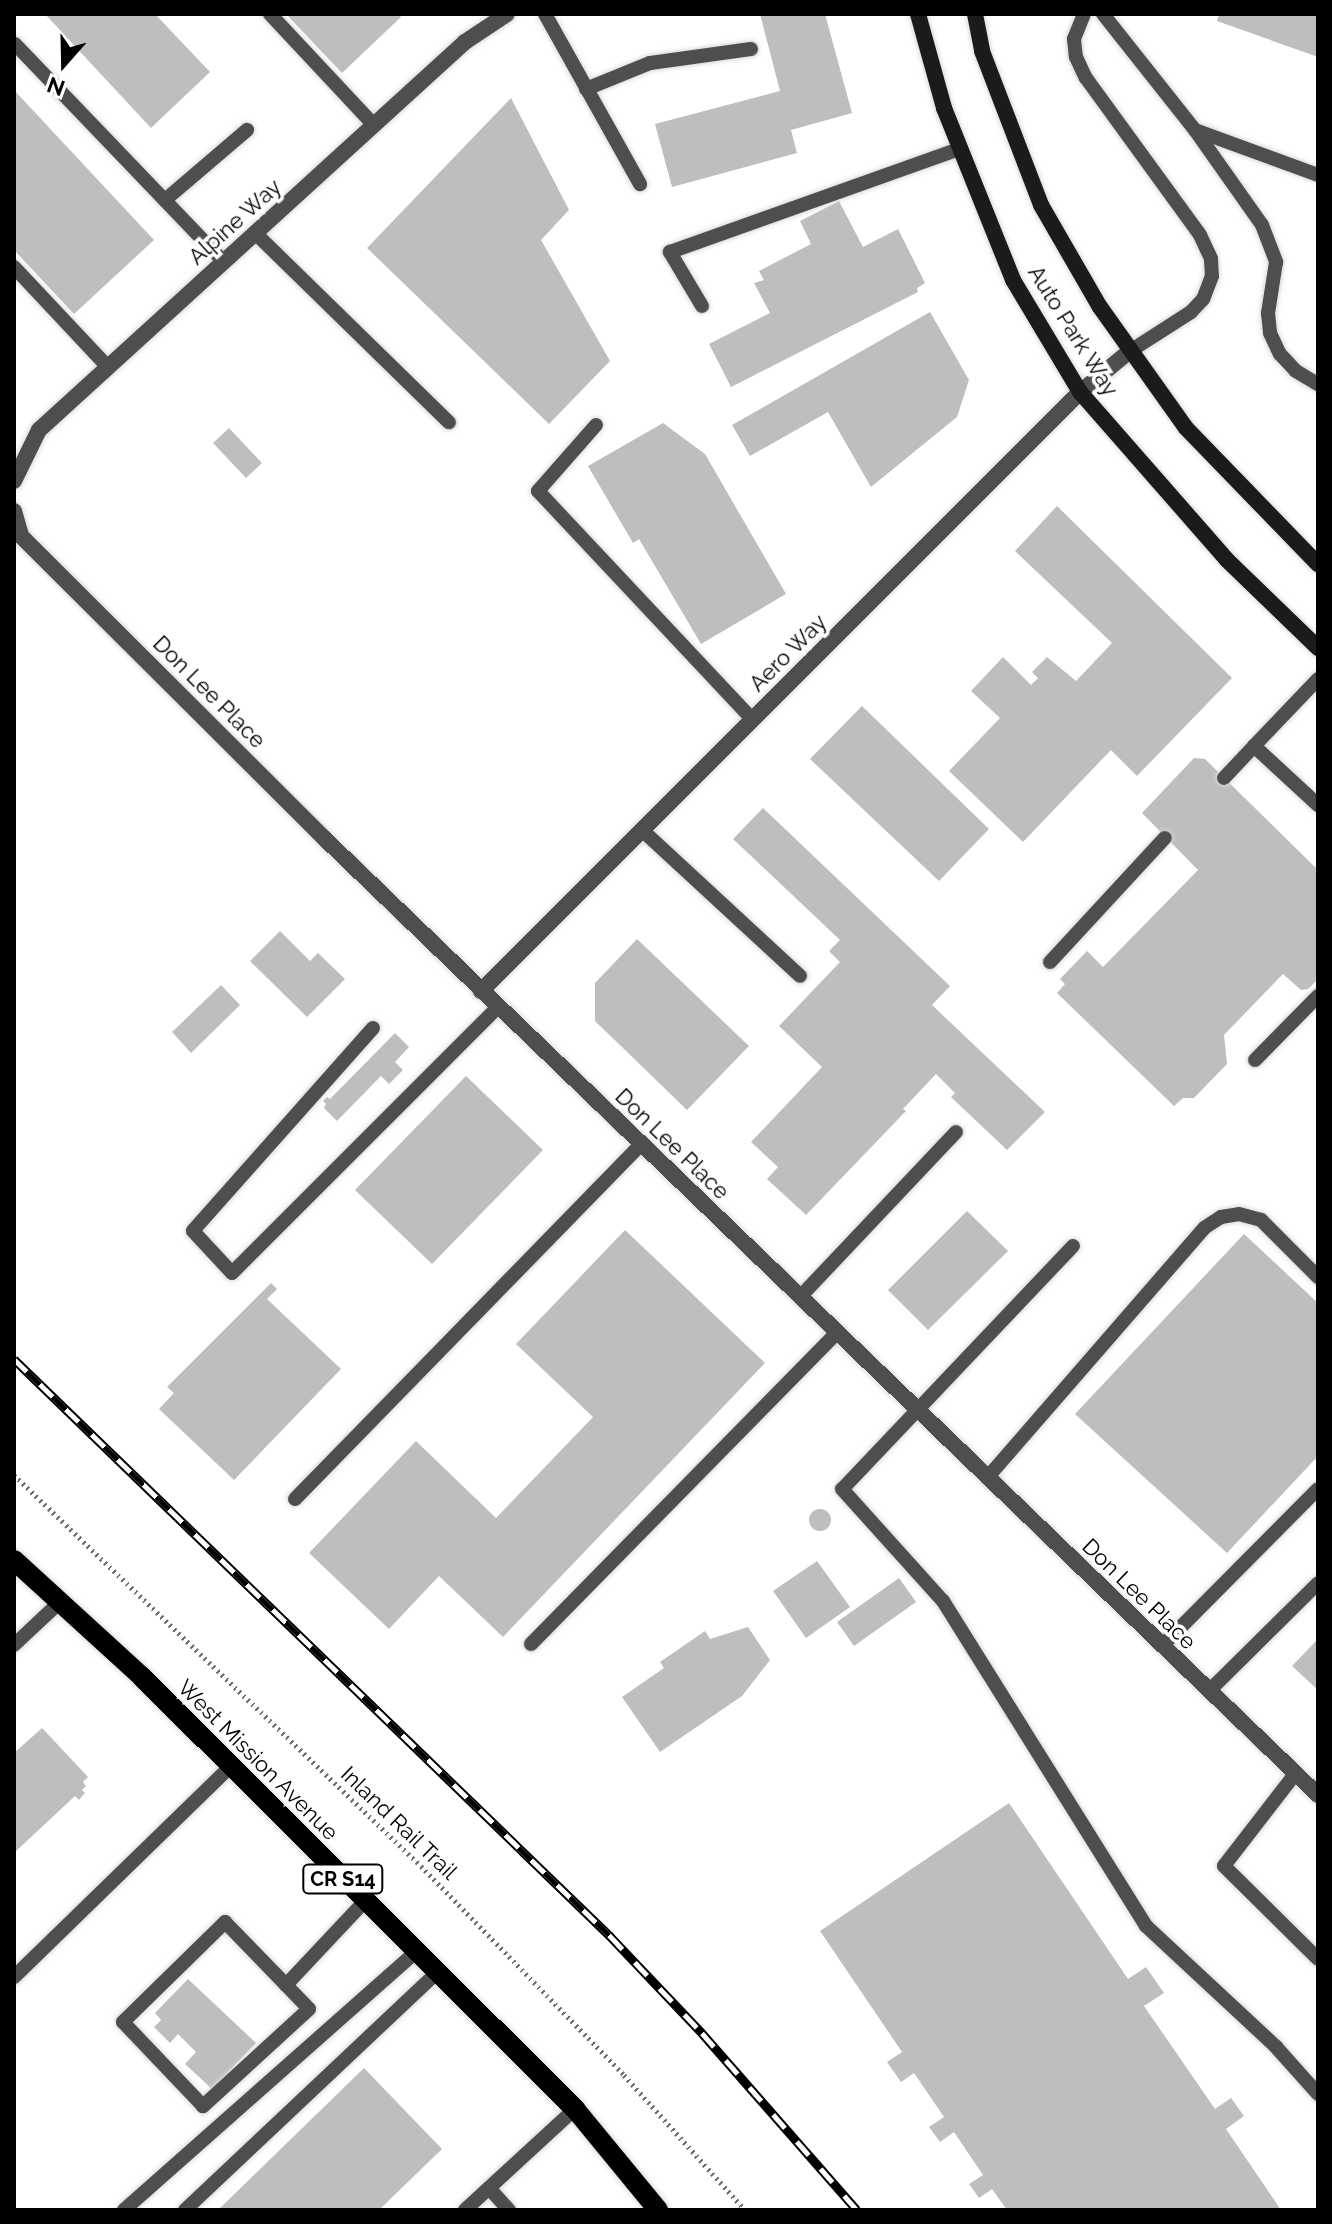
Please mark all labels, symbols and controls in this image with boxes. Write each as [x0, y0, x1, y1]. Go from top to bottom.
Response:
north arrow [24, 24, 104, 104]
text: N [43, 71, 68, 102]
street label: Alpine Way [183, 173, 287, 271]
street label: Auto Park Way [1022, 261, 1124, 401]
street label: Aero Way [744, 609, 832, 697]
street label: Don Lee Place [147, 630, 271, 754]
street label: Don Lee Place [610, 1083, 734, 1205]
street label: Don Lee Place [1077, 1533, 1201, 1655]
street label: West Mission Avenue [172, 1674, 344, 1846]
street label: Inland Rail Trail [335, 1760, 463, 1886]
road number: CR S14 [301, 1863, 385, 1895]

